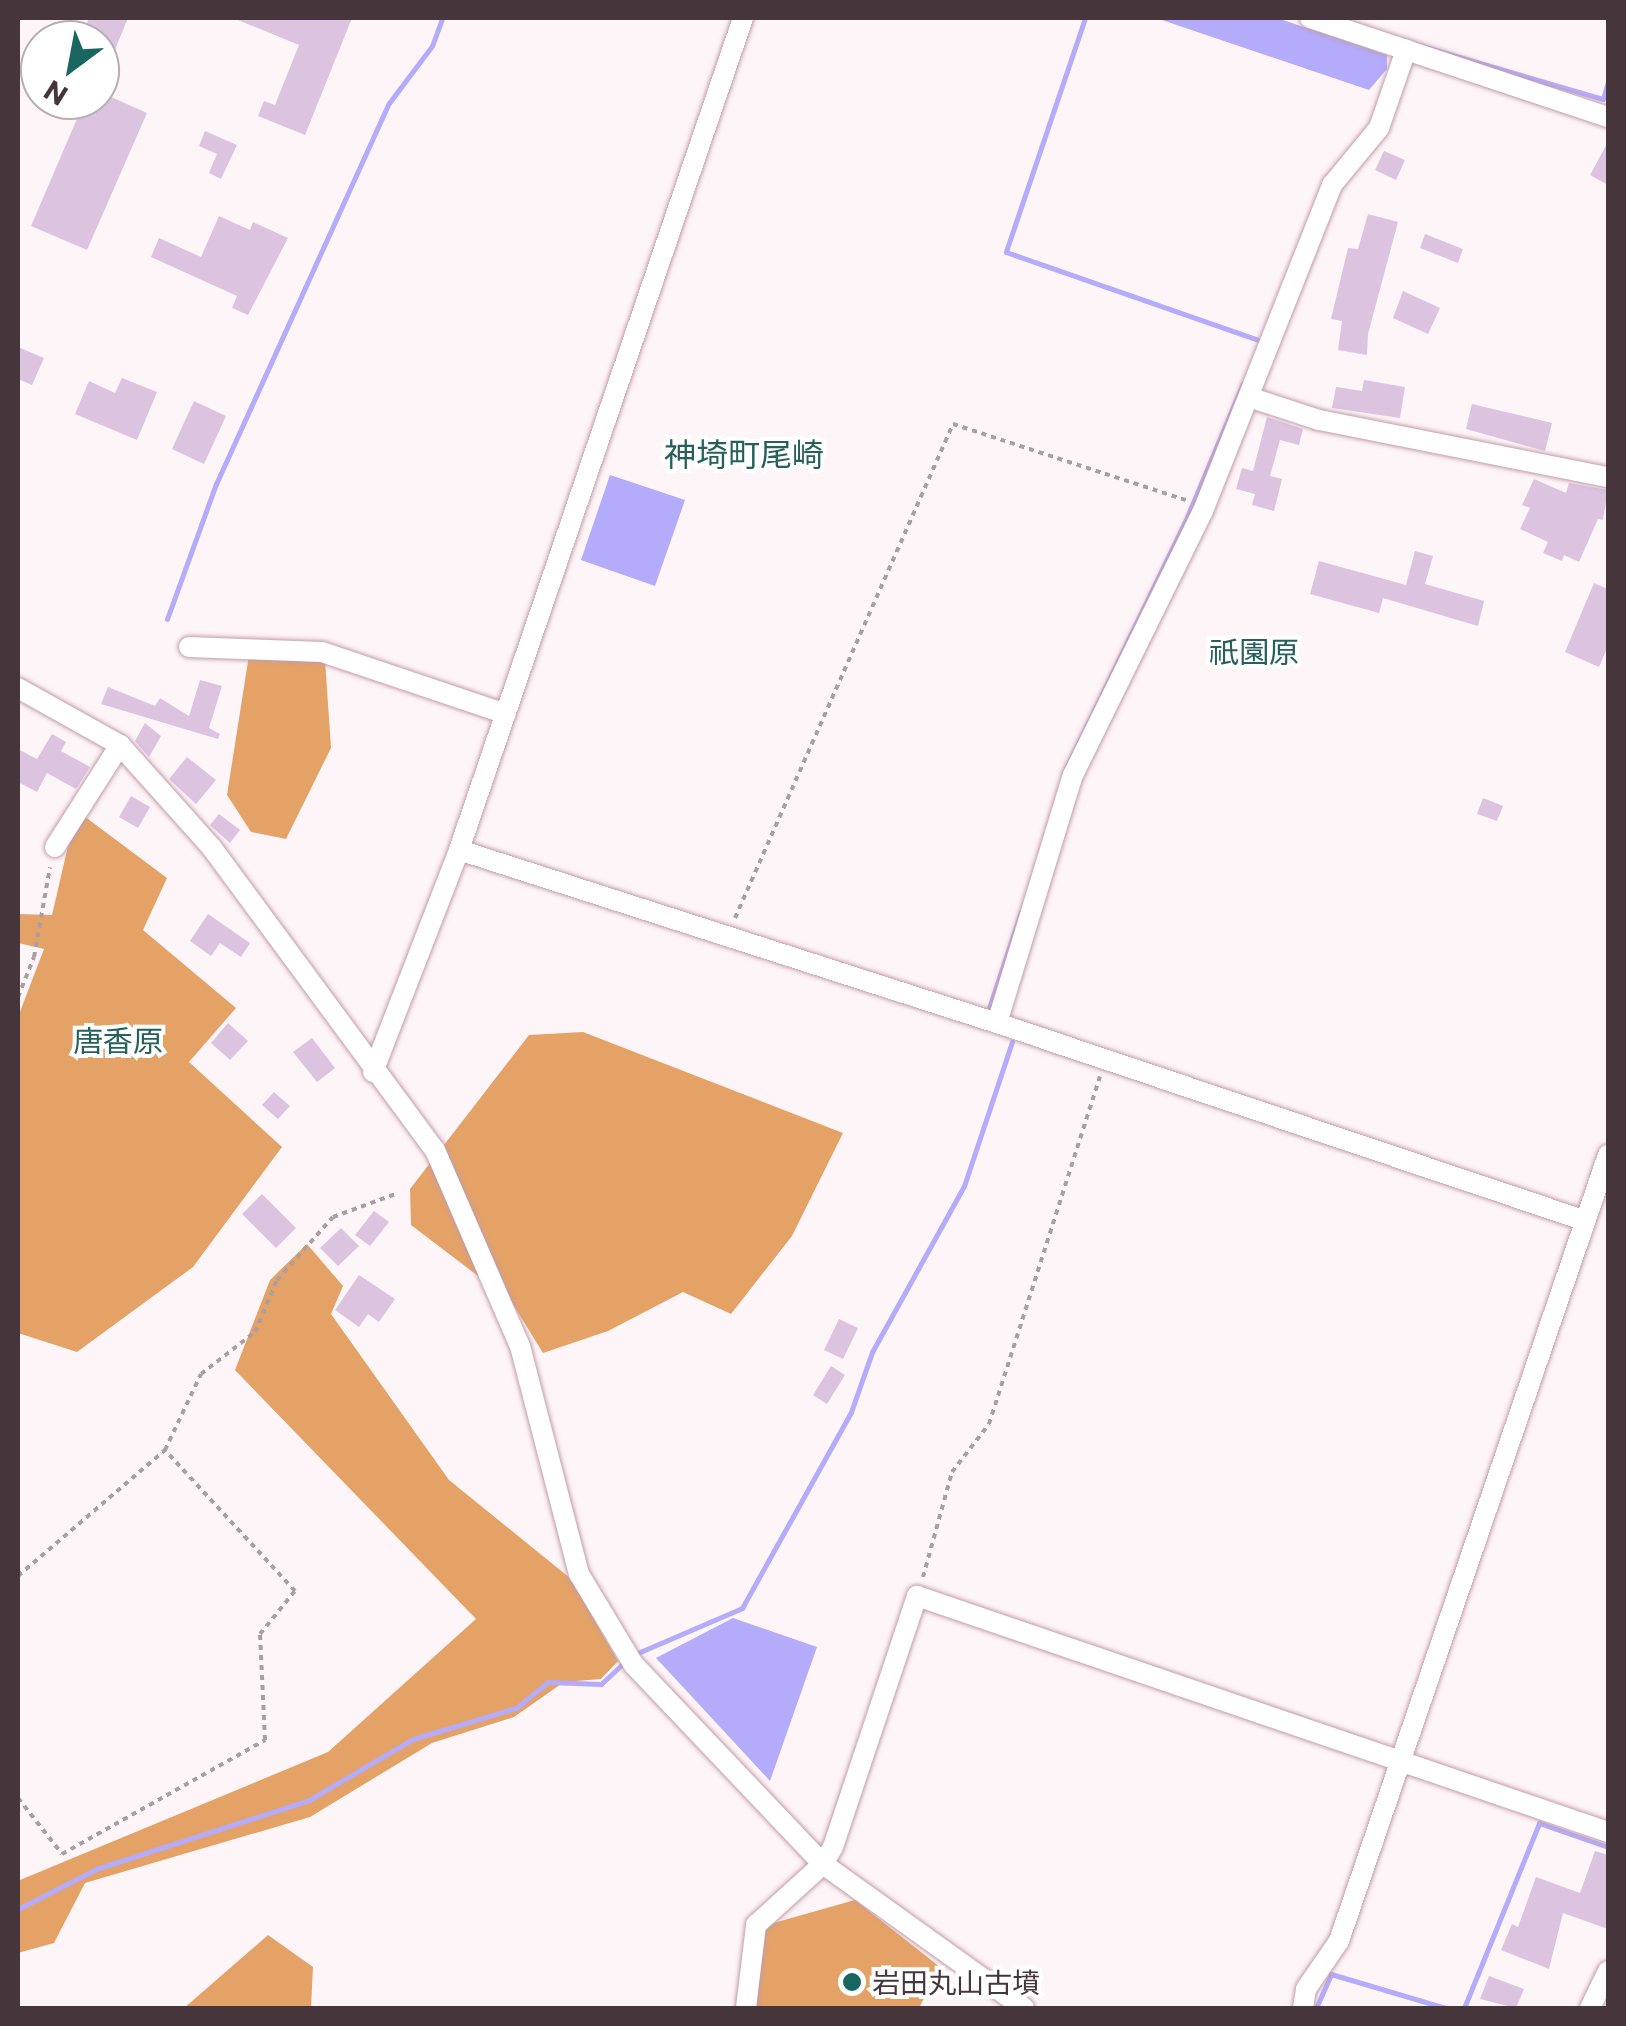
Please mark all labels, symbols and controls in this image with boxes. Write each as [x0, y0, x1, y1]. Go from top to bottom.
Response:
north arrow [20, 20, 120, 120]
text: N [37, 74, 73, 114]
district label: 神埼町尾崎 [664, 434, 824, 472]
district label: 祇園原 [1209, 633, 1299, 669]
district label: 唐香原 [73, 1022, 163, 1058]
place label: 岩田丸山古墳 [872, 1965, 1040, 1999]
marker: 岩田丸山古墳 [841, 1971, 863, 1993]

